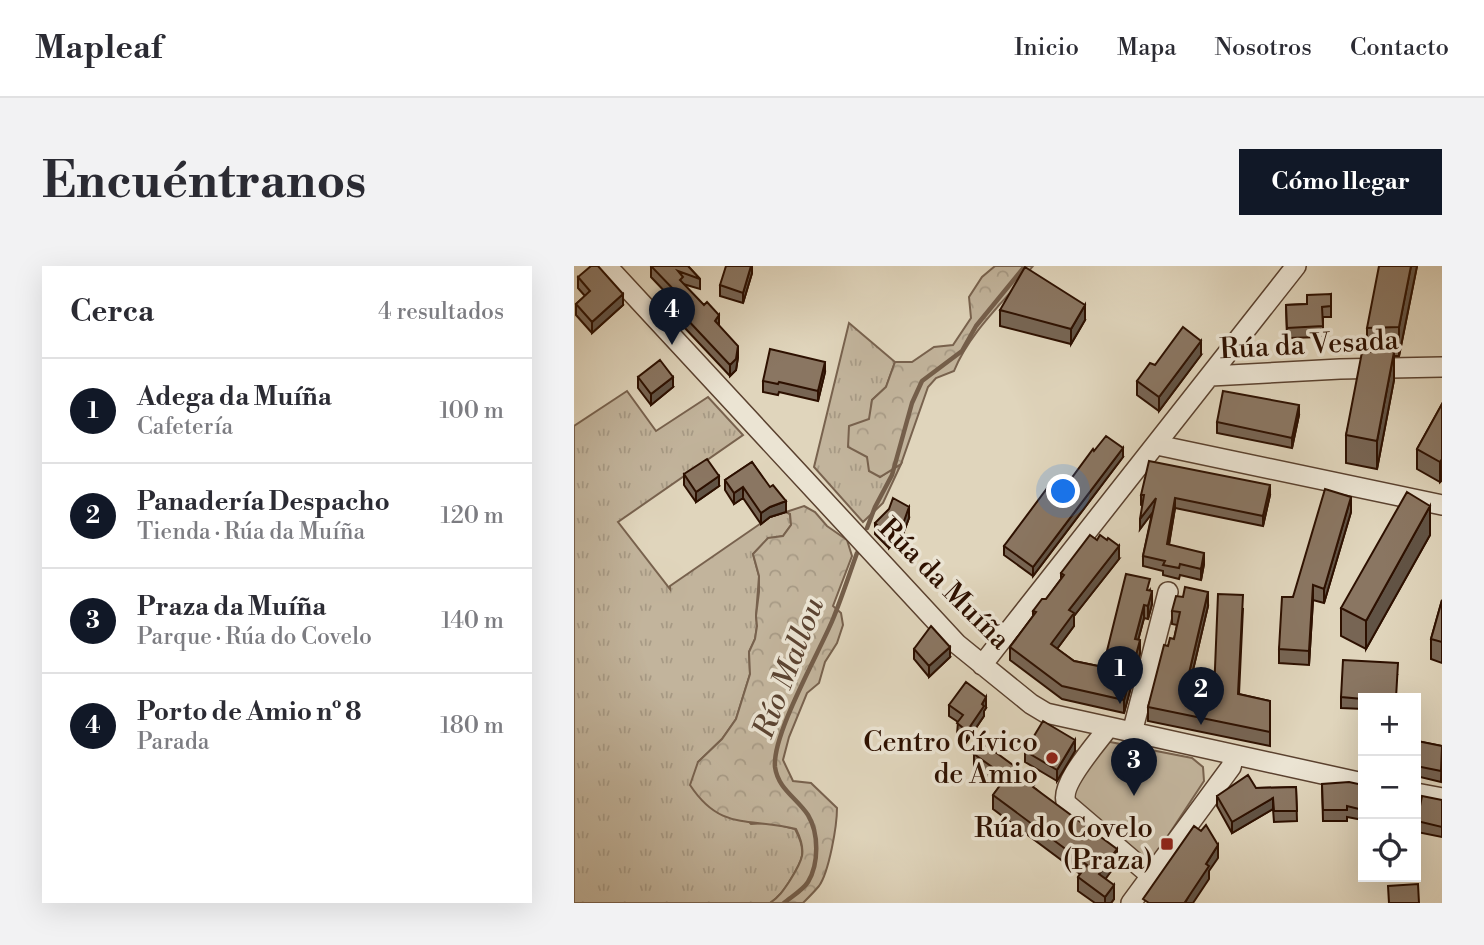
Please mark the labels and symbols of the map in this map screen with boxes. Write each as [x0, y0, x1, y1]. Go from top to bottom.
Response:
pin: 4 [649, 287, 695, 345]
street label: Rúa da Vesada [1219, 323, 1400, 367]
your location [1046, 474, 1080, 508]
street label: Rúa da Muíña [871, 511, 1018, 658]
water label: Río Mallou [744, 592, 833, 745]
pin: 1 [1097, 646, 1143, 704]
pin: 2 [1178, 667, 1224, 725]
place label: Centro Cívico de Amio [863, 725, 1038, 792]
pin: 3 [1111, 738, 1157, 796]
marker: Centro Cívico de Amio [1044, 750, 1060, 766]
place label: Rúa do Covelo (Praza) [974, 811, 1153, 878]
marker: Rúa do Covelo (Praza) [1159, 836, 1175, 852]

